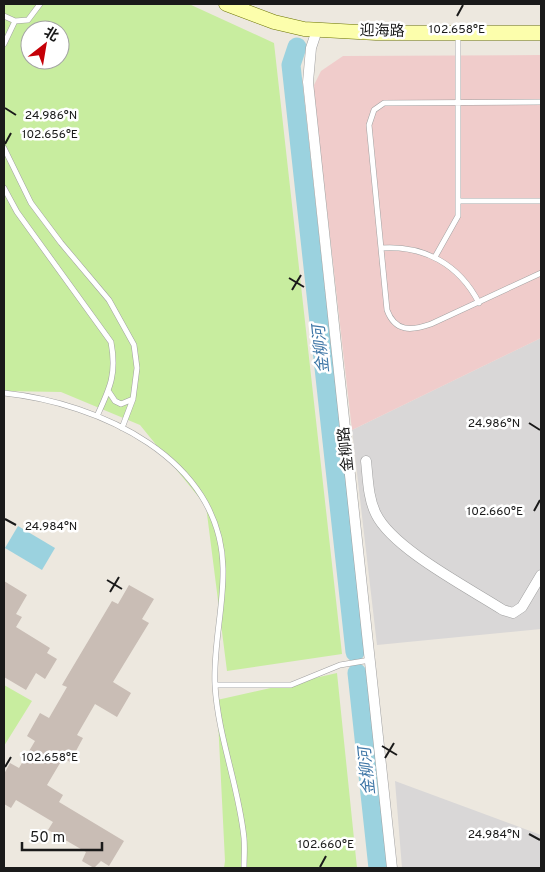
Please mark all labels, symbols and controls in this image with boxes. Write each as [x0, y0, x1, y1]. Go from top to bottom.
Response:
north arrow [20, 20, 70, 70]
street label: 迎海路 [359, 22, 405, 42]
text: 102.658°E [429, 22, 485, 38]
text: 北 [41, 24, 61, 46]
text: 24.986°N [25, 108, 77, 124]
text: 102.656°E [22, 127, 78, 143]
water label: 金柳河 [309, 321, 334, 374]
text: 24.986°N [468, 416, 520, 432]
street label: 金柳路 [335, 426, 359, 472]
text: 102.660°E [467, 504, 523, 520]
text: 24.984°N [25, 519, 77, 535]
water label: 金柳河 [355, 743, 380, 796]
text: 102.658°E [22, 750, 78, 766]
scale bar [22, 820, 102, 852]
text: 24.984°N [468, 827, 520, 843]
text: 50 m [30, 829, 65, 848]
text: 102.660°E [298, 837, 354, 853]

